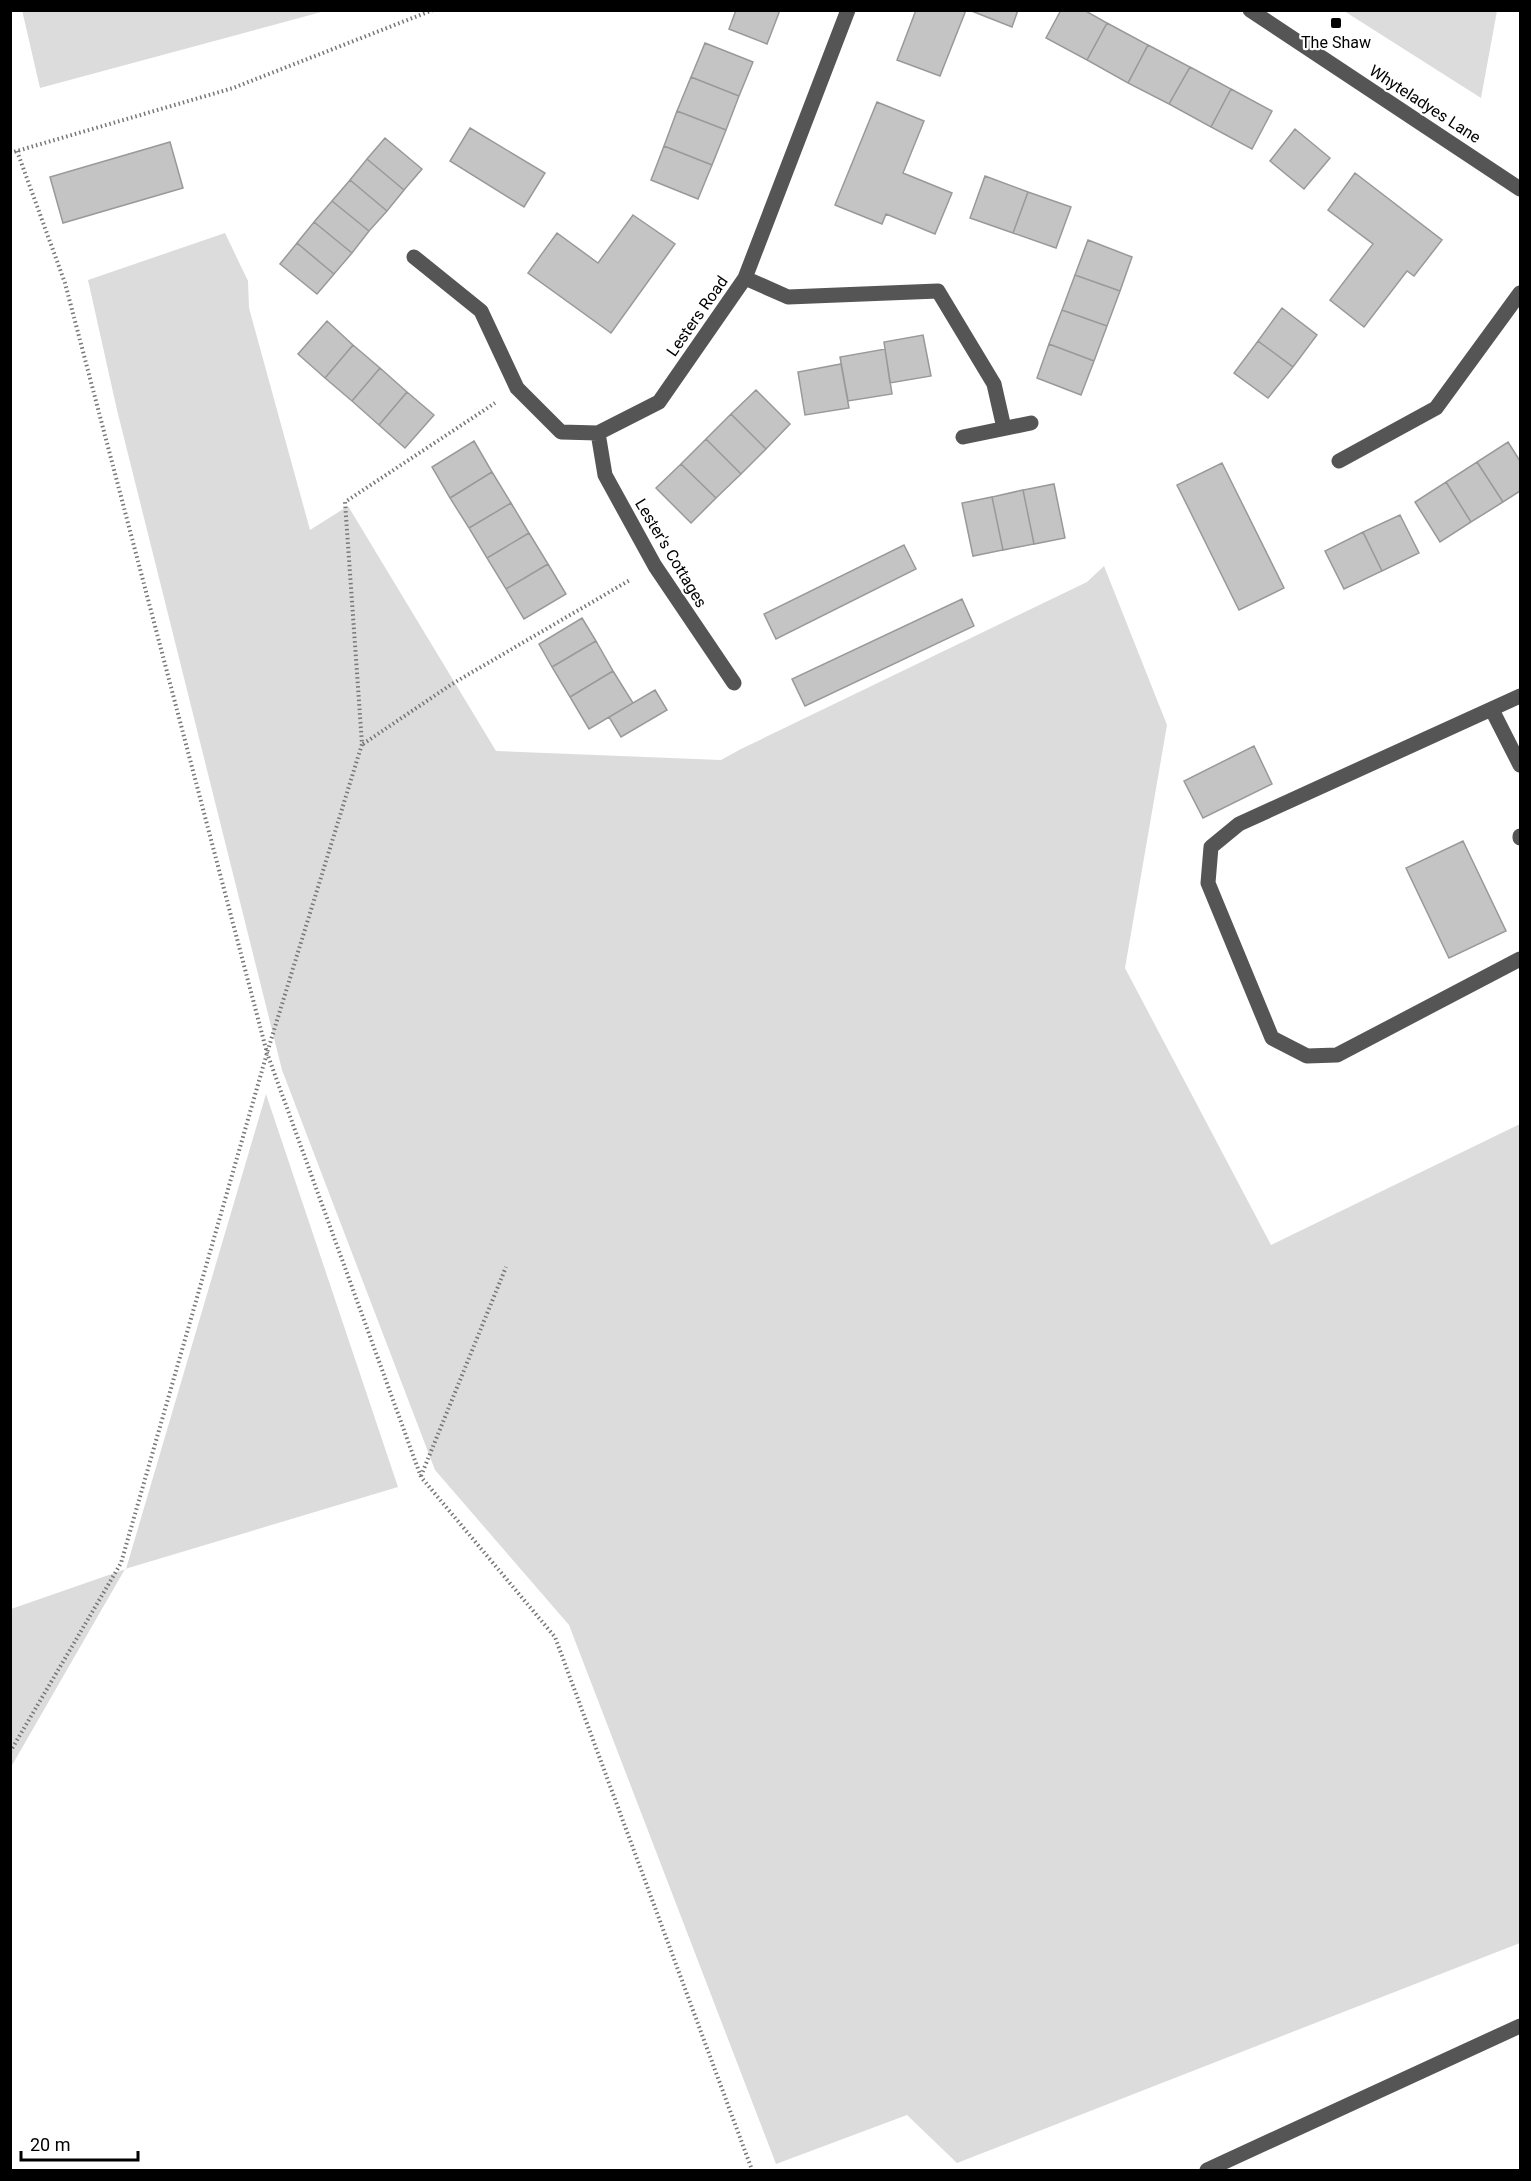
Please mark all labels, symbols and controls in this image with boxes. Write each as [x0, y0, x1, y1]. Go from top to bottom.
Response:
marker: The Shaw [1329, 16, 1343, 30]
place label: The Shaw [1301, 33, 1371, 52]
street label: Whyteladyes Lane [1366, 61, 1484, 147]
street label: Lesters Road [662, 272, 732, 360]
street label: Lester's Cottages [631, 495, 711, 611]
scale bar [21, 2124, 138, 2162]
text: 20 m [30, 2134, 70, 2155]

